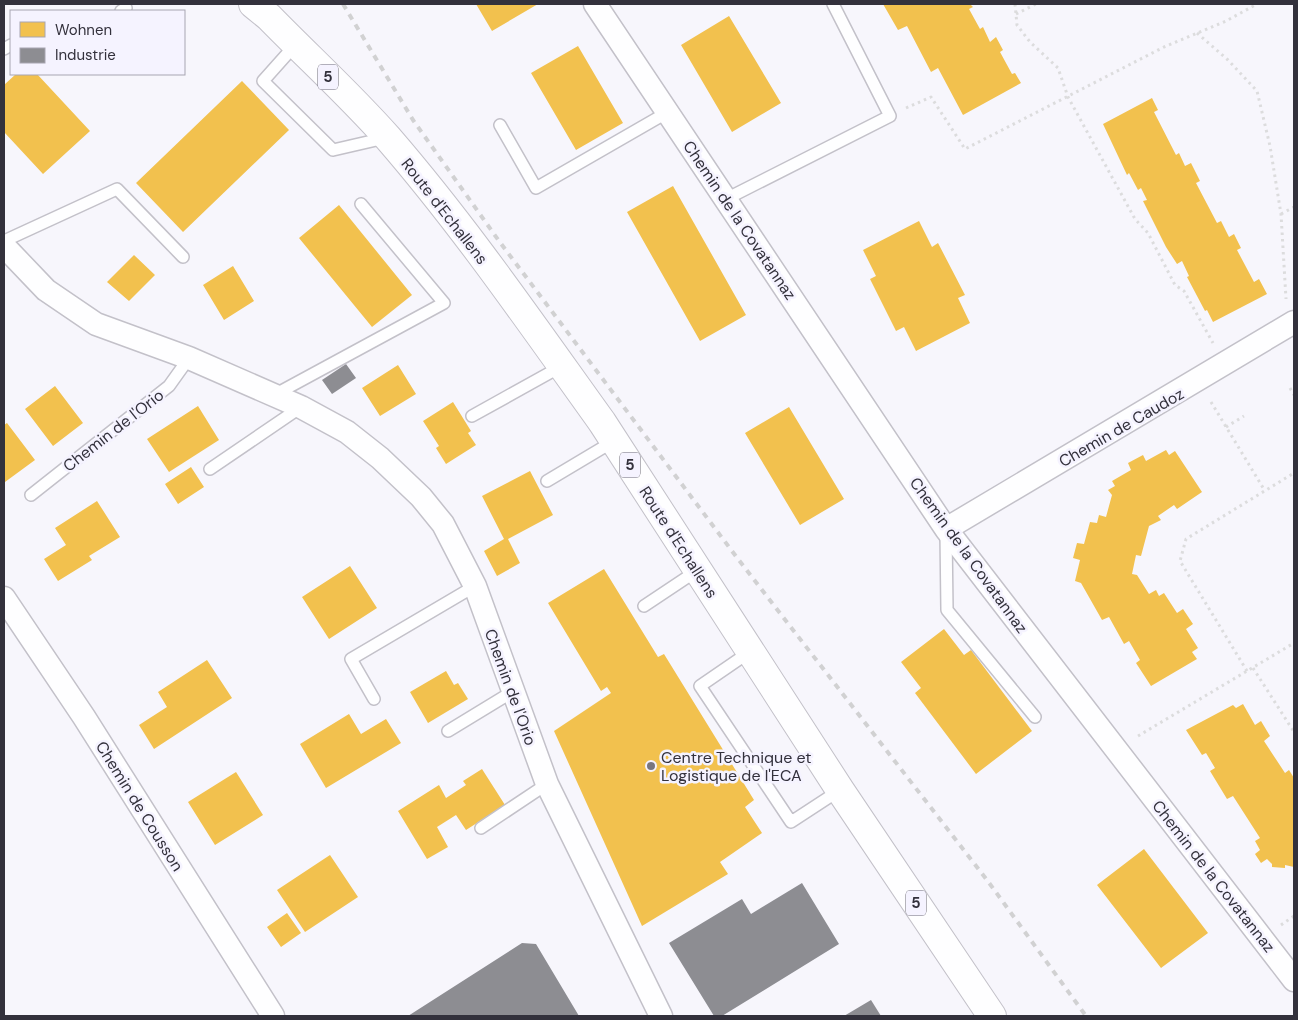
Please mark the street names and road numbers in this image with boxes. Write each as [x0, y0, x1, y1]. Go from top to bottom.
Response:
road number: 5 [318, 64, 338, 90]
street label: Chemin de la Covatannaz [678, 137, 801, 304]
street label: Route d'Echallens [397, 154, 493, 269]
street label: Chemin de Caudoz [1055, 383, 1188, 472]
street label: Chemin de l'Orio [59, 384, 168, 476]
road number: 5 [620, 452, 640, 478]
street label: Chemin de la Covatannaz [905, 473, 1032, 637]
street label: Route d'Echallens [635, 482, 723, 602]
street label: Chemin de l'Orio [480, 626, 541, 748]
street label: Chemin de Cousson [91, 737, 188, 875]
street label: Chemin de la Covatannaz [1148, 796, 1280, 957]
road number: 5 [906, 890, 926, 916]

